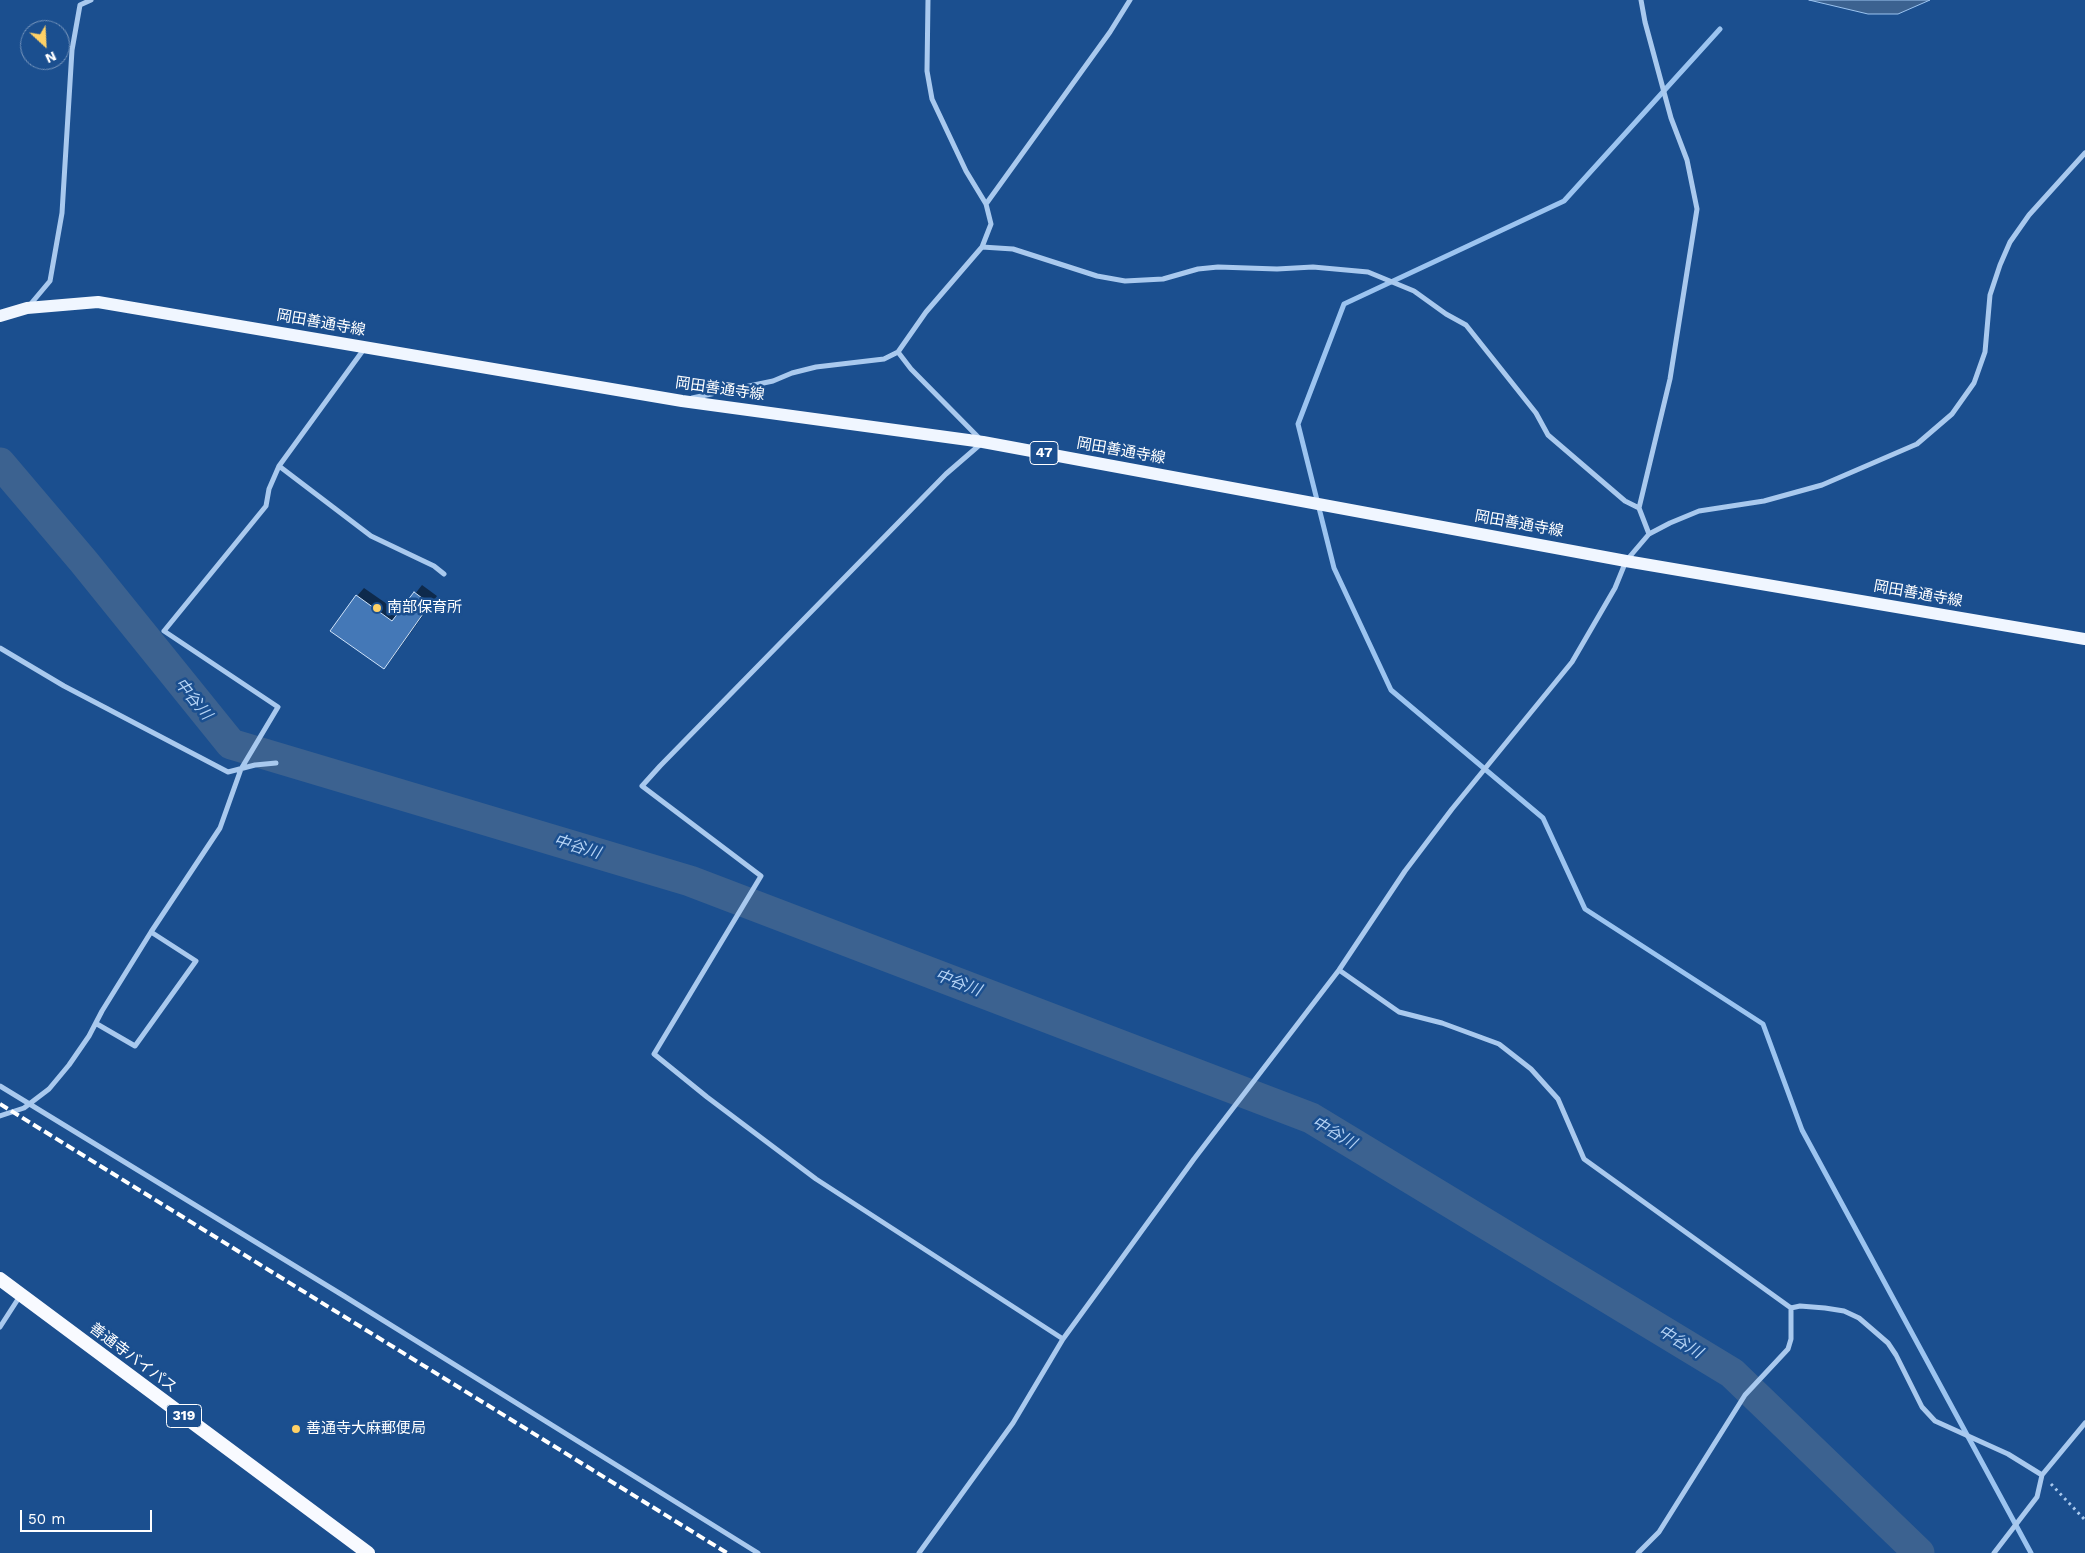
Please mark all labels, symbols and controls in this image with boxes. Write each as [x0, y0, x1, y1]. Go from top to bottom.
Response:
north arrow [20, 20, 70, 70]
text: N [43, 48, 59, 67]
street label: 岡田善通寺線 [275, 306, 367, 340]
street label: 岡田善通寺線 [674, 374, 766, 404]
street label: 岡田善通寺線 [1075, 434, 1167, 468]
road number: 47 [1030, 442, 1058, 464]
street label: 岡田善通寺線 [1473, 507, 1565, 541]
street label: 岡田善通寺線 [1872, 577, 1964, 611]
place label: 南部保育所 [387, 599, 462, 617]
marker: 南部保育所 [371, 602, 383, 614]
water label: 中谷川 [170, 674, 216, 724]
water label: 中谷川 [551, 831, 603, 863]
water label: 中谷川 [932, 965, 984, 1001]
water label: 中谷川 [1308, 1113, 1360, 1153]
street label: 善通寺バイパス [86, 1319, 180, 1397]
water label: 中谷川 [1654, 1321, 1706, 1363]
road number: 319 [166, 1404, 202, 1428]
place label: 善通寺大麻郵便局 [306, 1420, 426, 1438]
marker: 善通寺大麻郵便局 [290, 1423, 302, 1435]
scale bar [22, 1500, 155, 1532]
text: 50 m [28, 1510, 65, 1528]

